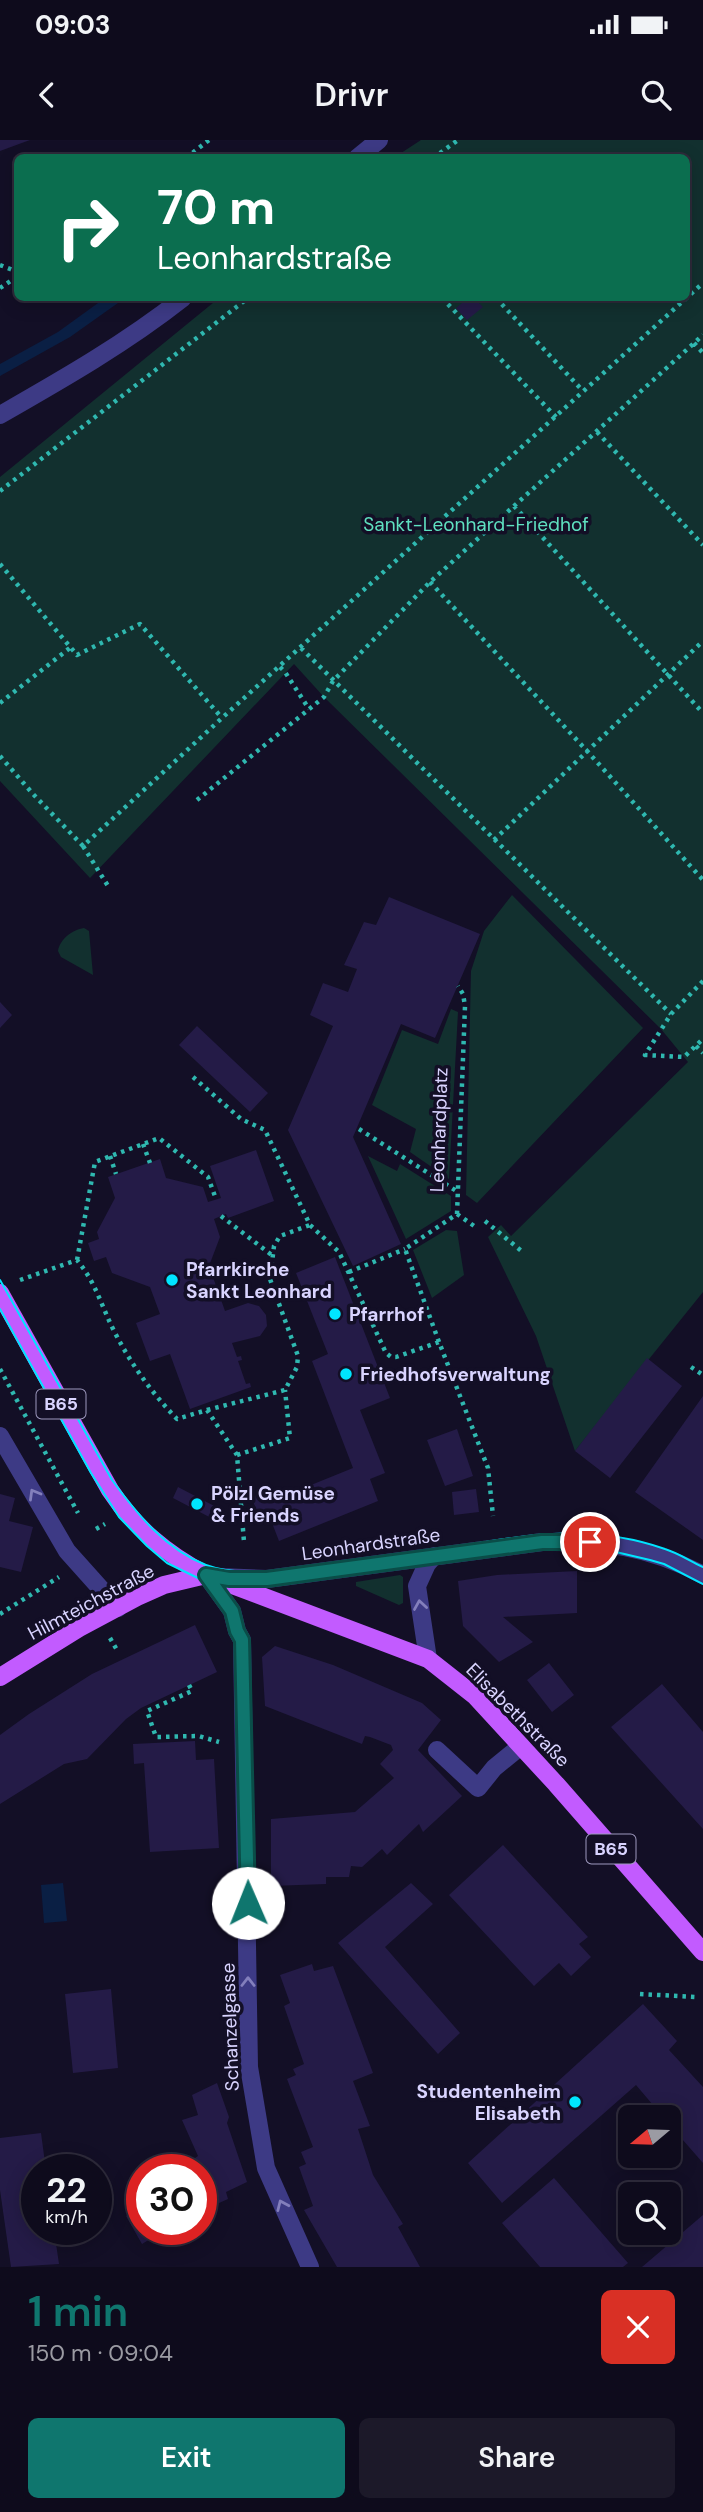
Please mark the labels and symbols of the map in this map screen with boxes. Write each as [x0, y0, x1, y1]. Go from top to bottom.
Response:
park label: Sankt-Leonhard-Friedhof [363, 512, 589, 537]
street label: Leonhardplatz [424, 1067, 454, 1193]
place label: Pfarrkirche Sankt Leonhard [186, 1257, 332, 1304]
marker: Pfarrkirche Sankt Leonhard [164, 1272, 180, 1288]
place label: Pfarrhof [349, 1302, 424, 1327]
marker: Pfarrhof [327, 1306, 343, 1322]
place label: Friedhofsverwaltung [360, 1362, 551, 1387]
marker: Friedhofsverwaltung [338, 1366, 354, 1382]
road number: B65 [36, 1390, 86, 1419]
place label: Pölzl Gemüse & Friends [211, 1481, 335, 1528]
one-way arrow [29, 1488, 42, 1501]
marker: Pölzl Gemüse & Friends [189, 1496, 205, 1512]
pin [560, 1512, 620, 1572]
street label: Leonhardstraße [300, 1522, 442, 1566]
street label: Hilmteichstraße [23, 1558, 159, 1646]
one-way arrow [413, 1599, 428, 1611]
street label: Elisabethstraße [461, 1658, 575, 1772]
road number: B65 [586, 1834, 636, 1864]
position arrow [211, 1866, 285, 1940]
street label: Schanzelgasse [215, 1962, 245, 2092]
one-way arrow [240, 1976, 256, 1987]
place label: Studentenheim Elisabeth [417, 2079, 561, 2126]
marker: Studentenheim Elisabeth [567, 2094, 583, 2110]
north arrow [618, 2105, 681, 2168]
speed limit sign: 30 [126, 2154, 217, 2245]
one-way arrow [276, 2199, 290, 2212]

